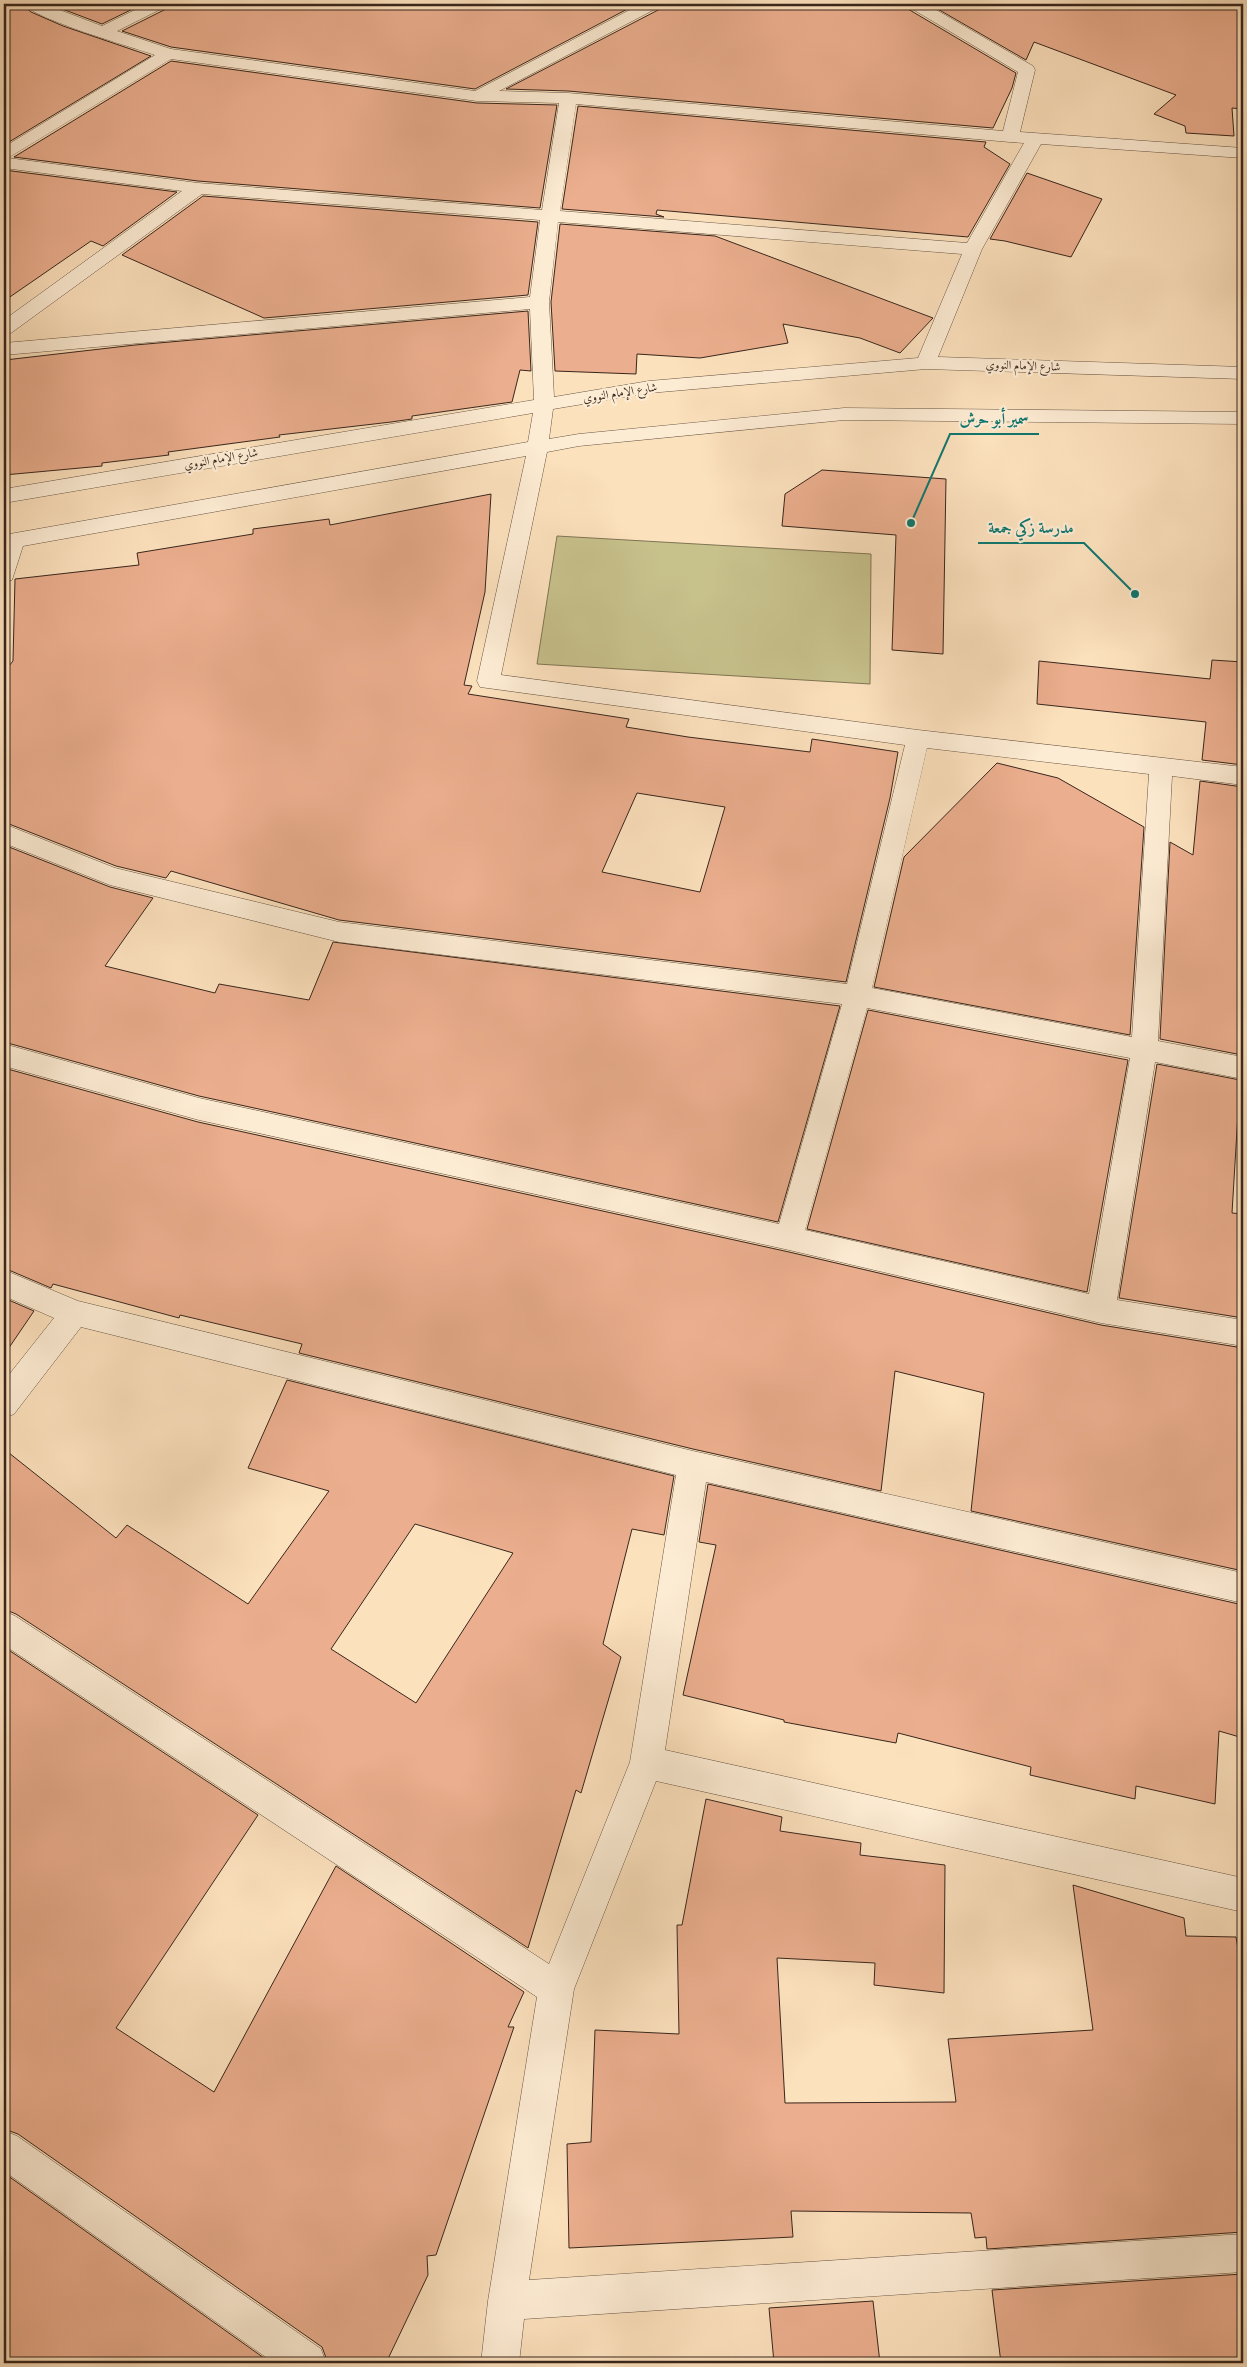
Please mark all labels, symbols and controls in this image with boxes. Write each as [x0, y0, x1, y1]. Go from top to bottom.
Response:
street label: شارع الإمام النووي [985, 357, 1061, 378]
street label: شارع الإمام النووي [582, 380, 659, 409]
callout: سمير أبو حرش [950, 403, 1039, 434]
text: سمير أبو حرش [959, 407, 1029, 430]
street label: شارع الإمام النووي [183, 445, 260, 476]
callout: مدرسة زكي جمعة [978, 512, 1084, 543]
text: مدرسة زكي جمعة [988, 518, 1074, 541]

